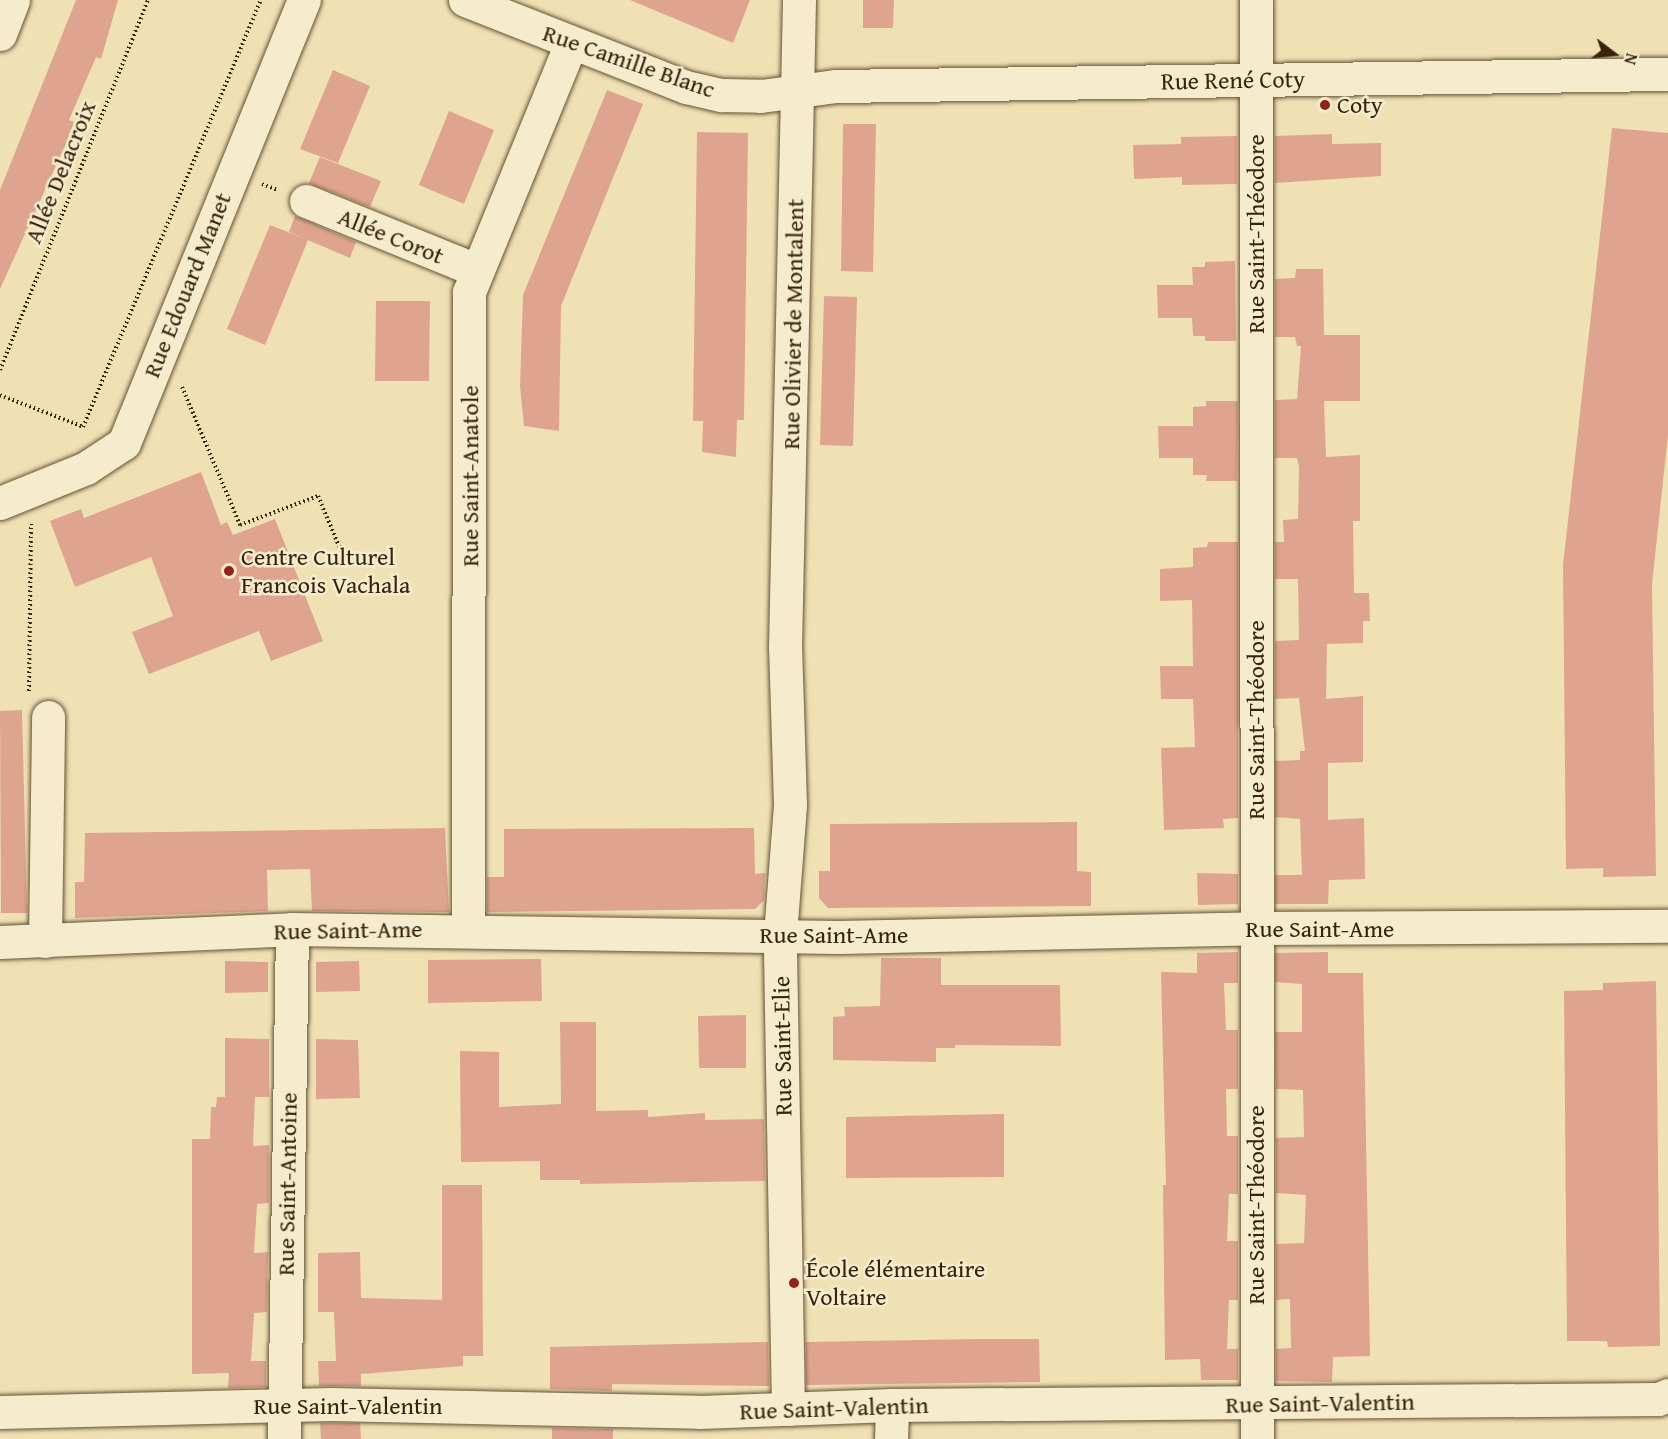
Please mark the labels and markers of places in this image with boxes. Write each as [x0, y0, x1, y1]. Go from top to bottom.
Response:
place label: Coty [1337, 91, 1383, 119]
marker: Coty [1318, 98, 1332, 112]
place label: Centre Culturel Francois Vachala [241, 543, 410, 599]
marker: Centre Culturel Francois Vachala [222, 564, 236, 578]
place label: École élémentaire Voltaire [806, 1255, 985, 1311]
marker: École élémentaire Voltaire [787, 1276, 801, 1290]

